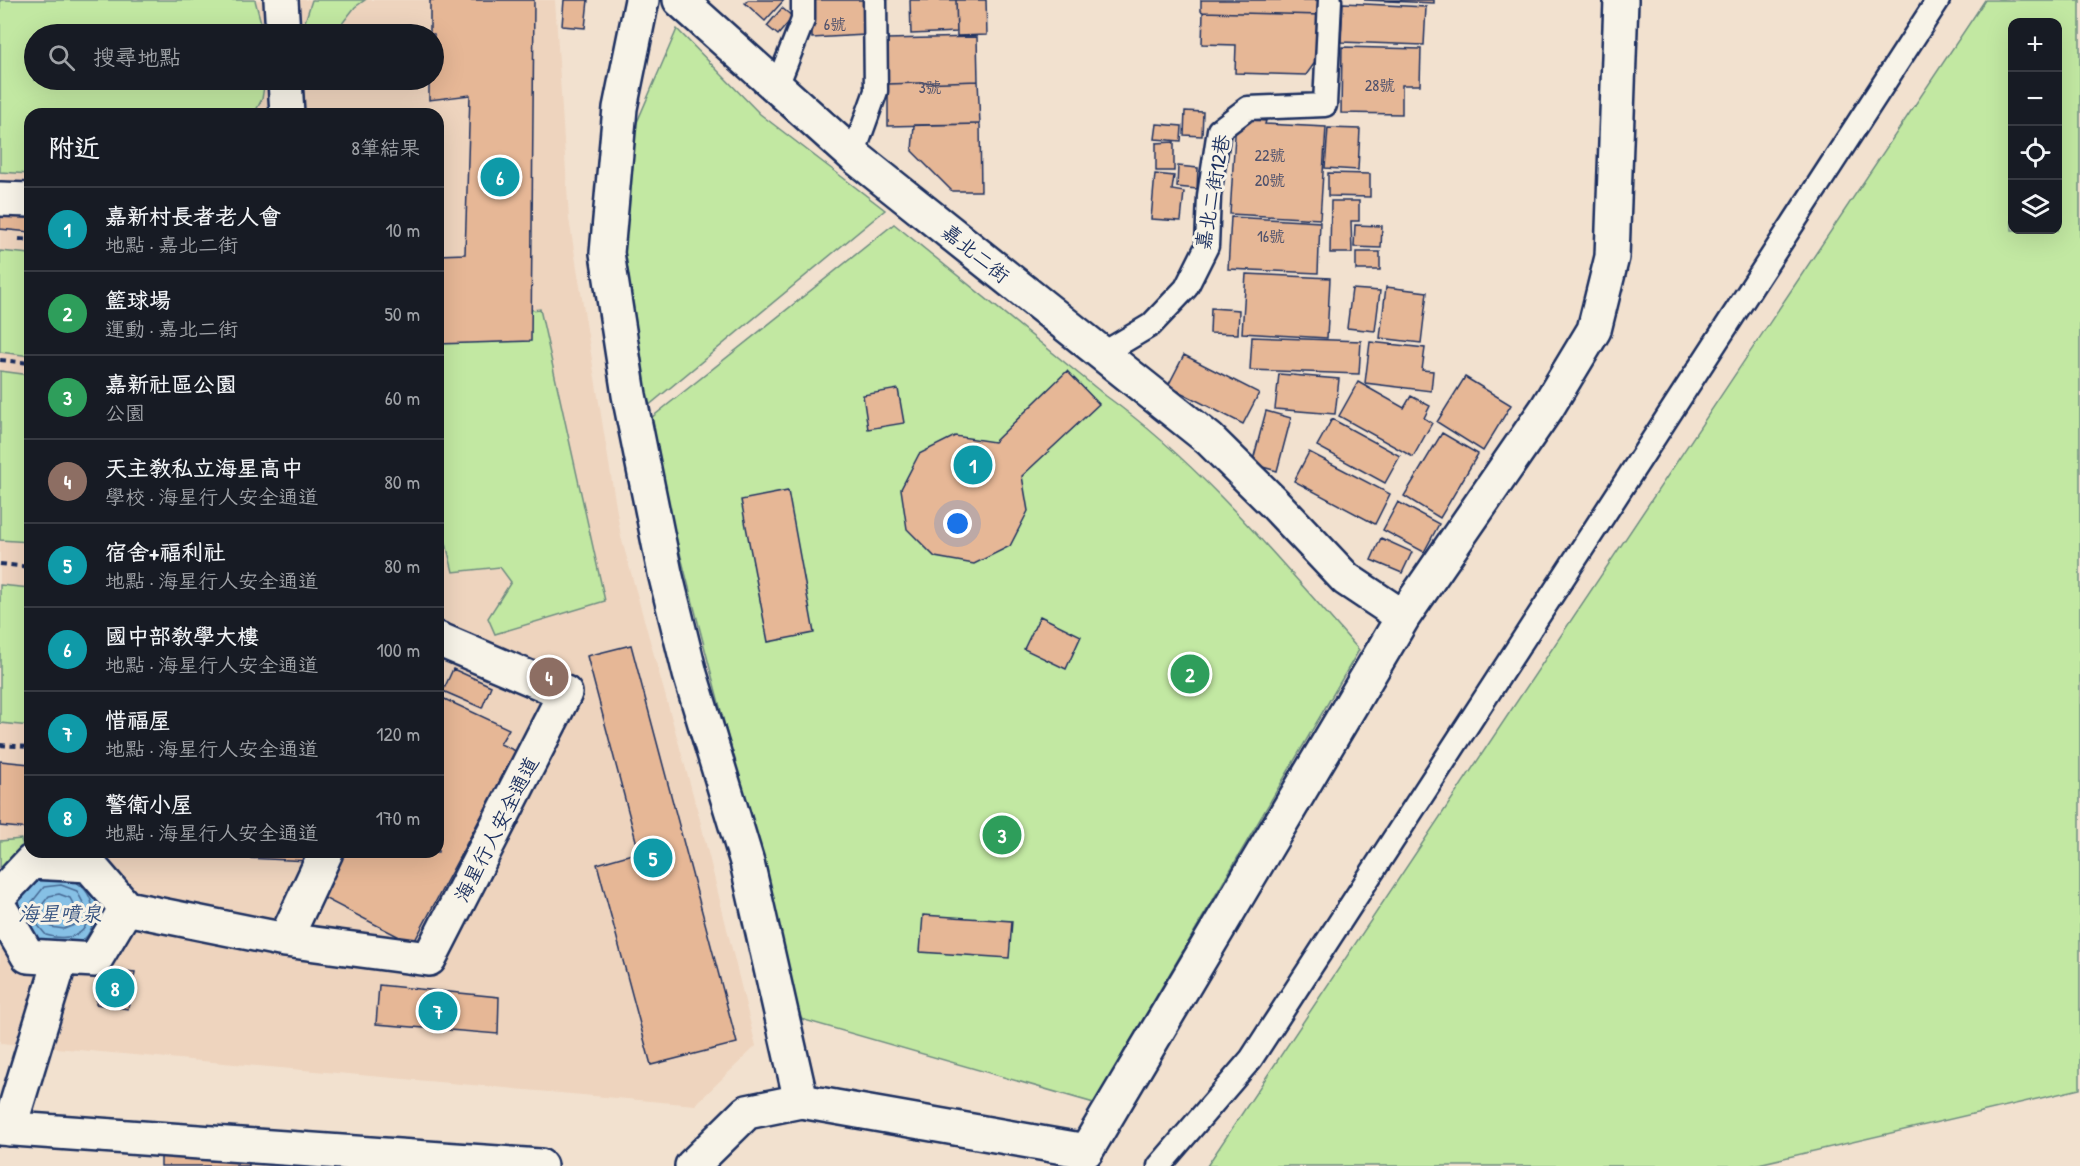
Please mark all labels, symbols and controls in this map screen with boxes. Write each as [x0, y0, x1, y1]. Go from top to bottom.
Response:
house number: 6號 [824, 13, 846, 35]
map controls [2008, 18, 2062, 234]
button: + [2008, 18, 2062, 72]
search box [24, 24, 444, 90]
icon: search [45, 41, 78, 74]
text: 搜尋地點 [93, 42, 181, 72]
button: − [2008, 72, 2062, 126]
house number: 28號 [1365, 74, 1395, 96]
house number: 3號 [918, 76, 942, 98]
button: locate [2008, 126, 2062, 180]
text: 附近 [48, 130, 100, 165]
street label: 嘉北二街12巷 [1189, 131, 1236, 252]
text: 8筆結果 [351, 134, 420, 161]
house number: 22號 [1255, 144, 1285, 166]
pin: 6 [480, 154, 520, 200]
house number: 20號 [1255, 169, 1285, 191]
button: layers [2008, 180, 2062, 234]
text: 嘉新村長者老人會 [105, 201, 281, 231]
text: 1 [64, 216, 71, 243]
text: 10 m [386, 216, 420, 243]
street label: 嘉北二街 [936, 217, 1016, 289]
house number: 16號 [1257, 225, 1285, 247]
text: 地點 · 嘉北二街 [105, 231, 238, 258]
text: 籃球場 [105, 285, 171, 315]
text: 2 [63, 300, 72, 327]
text: 50 m [384, 300, 420, 327]
text: 運動 · 嘉北二街 [105, 315, 238, 342]
text: 嘉新社區公園 [105, 369, 237, 399]
text: 3 [63, 384, 72, 411]
text: 60 m [385, 384, 420, 411]
text: 公園 [105, 399, 145, 426]
pin: 1 [954, 442, 992, 488]
text: 天主教私立海星高中 [105, 453, 303, 483]
text: 4 [64, 468, 71, 495]
text: 80 m [384, 468, 420, 495]
text: 學校 · 海星行人安全通道 [105, 483, 318, 510]
your location [943, 509, 972, 538]
text: 宿舍+福利社 [105, 537, 226, 567]
text: 5 [63, 552, 72, 579]
text: 80 m [384, 552, 420, 579]
text: 地點 · 海星行人安全通道 [105, 567, 318, 594]
text: 國中部教學大樓 [105, 621, 259, 651]
text: 6 [64, 636, 71, 663]
text: 100 m [377, 636, 420, 663]
text: 地點 · 海星行人安全通道 [105, 651, 318, 678]
pin: 2 [1170, 652, 1210, 696]
pin: 4 [530, 654, 568, 700]
text: 惜福屋 [105, 705, 171, 735]
text: 7 [63, 720, 72, 747]
text: 120 m [376, 720, 420, 747]
text: 地點 · 海星行人安全通道 [105, 735, 318, 762]
street label: 海星行人安全通道 [448, 752, 544, 906]
text: 警衛小屋 [105, 789, 193, 819]
text: 8 [63, 804, 72, 831]
text: 170 m [376, 804, 420, 831]
pin: 3 [982, 812, 1022, 858]
text: 地點 · 海星行人安全通道 [105, 819, 318, 846]
pin: 5 [634, 836, 672, 880]
water label: 海星噴泉 [18, 899, 102, 928]
pin: 8 [96, 966, 134, 1010]
pin: 7 [418, 988, 458, 1034]

